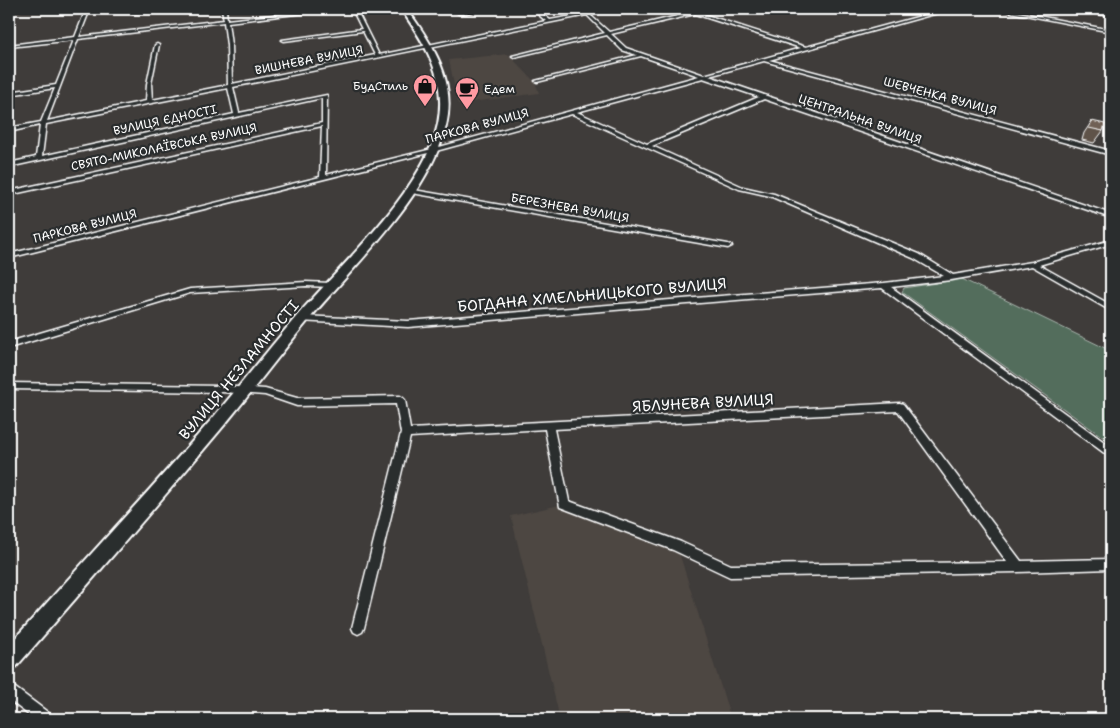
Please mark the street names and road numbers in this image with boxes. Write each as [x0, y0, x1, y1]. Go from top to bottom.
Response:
street label: ВИШНЕВА ВУЛИЦЯ [253, 42, 365, 78]
street label: ШЕВЧЕНКА ВУЛИЦЯ [882, 73, 998, 119]
street label: ЦЕНТРАЛЬНА ВУЛИЦЯ [796, 90, 924, 148]
street label: ВУЛИЦЯ ЄДНОСТІ [112, 101, 219, 139]
street label: ПАРКОВА ВУЛИЦЯ [424, 105, 530, 147]
street label: СВЯТО-МИКОЛАЇВСЬКА ВУЛИЦЯ [70, 119, 258, 175]
street label: БЕРЕЗНЕВА ВУЛИЦЯ [510, 190, 630, 226]
street label: ПАРКОВА ВУЛИЦЯ [32, 205, 138, 247]
street label: БОГДАНА ХМЕЛЬНИЦЬКОГО ВУЛИЦЯ [457, 273, 727, 317]
street label: ВУЛИЦЯ НЕЗЛАМНОСТІ [175, 296, 303, 444]
street label: ЯБЛУНЕВА ВУЛИЦЯ [632, 389, 774, 417]

